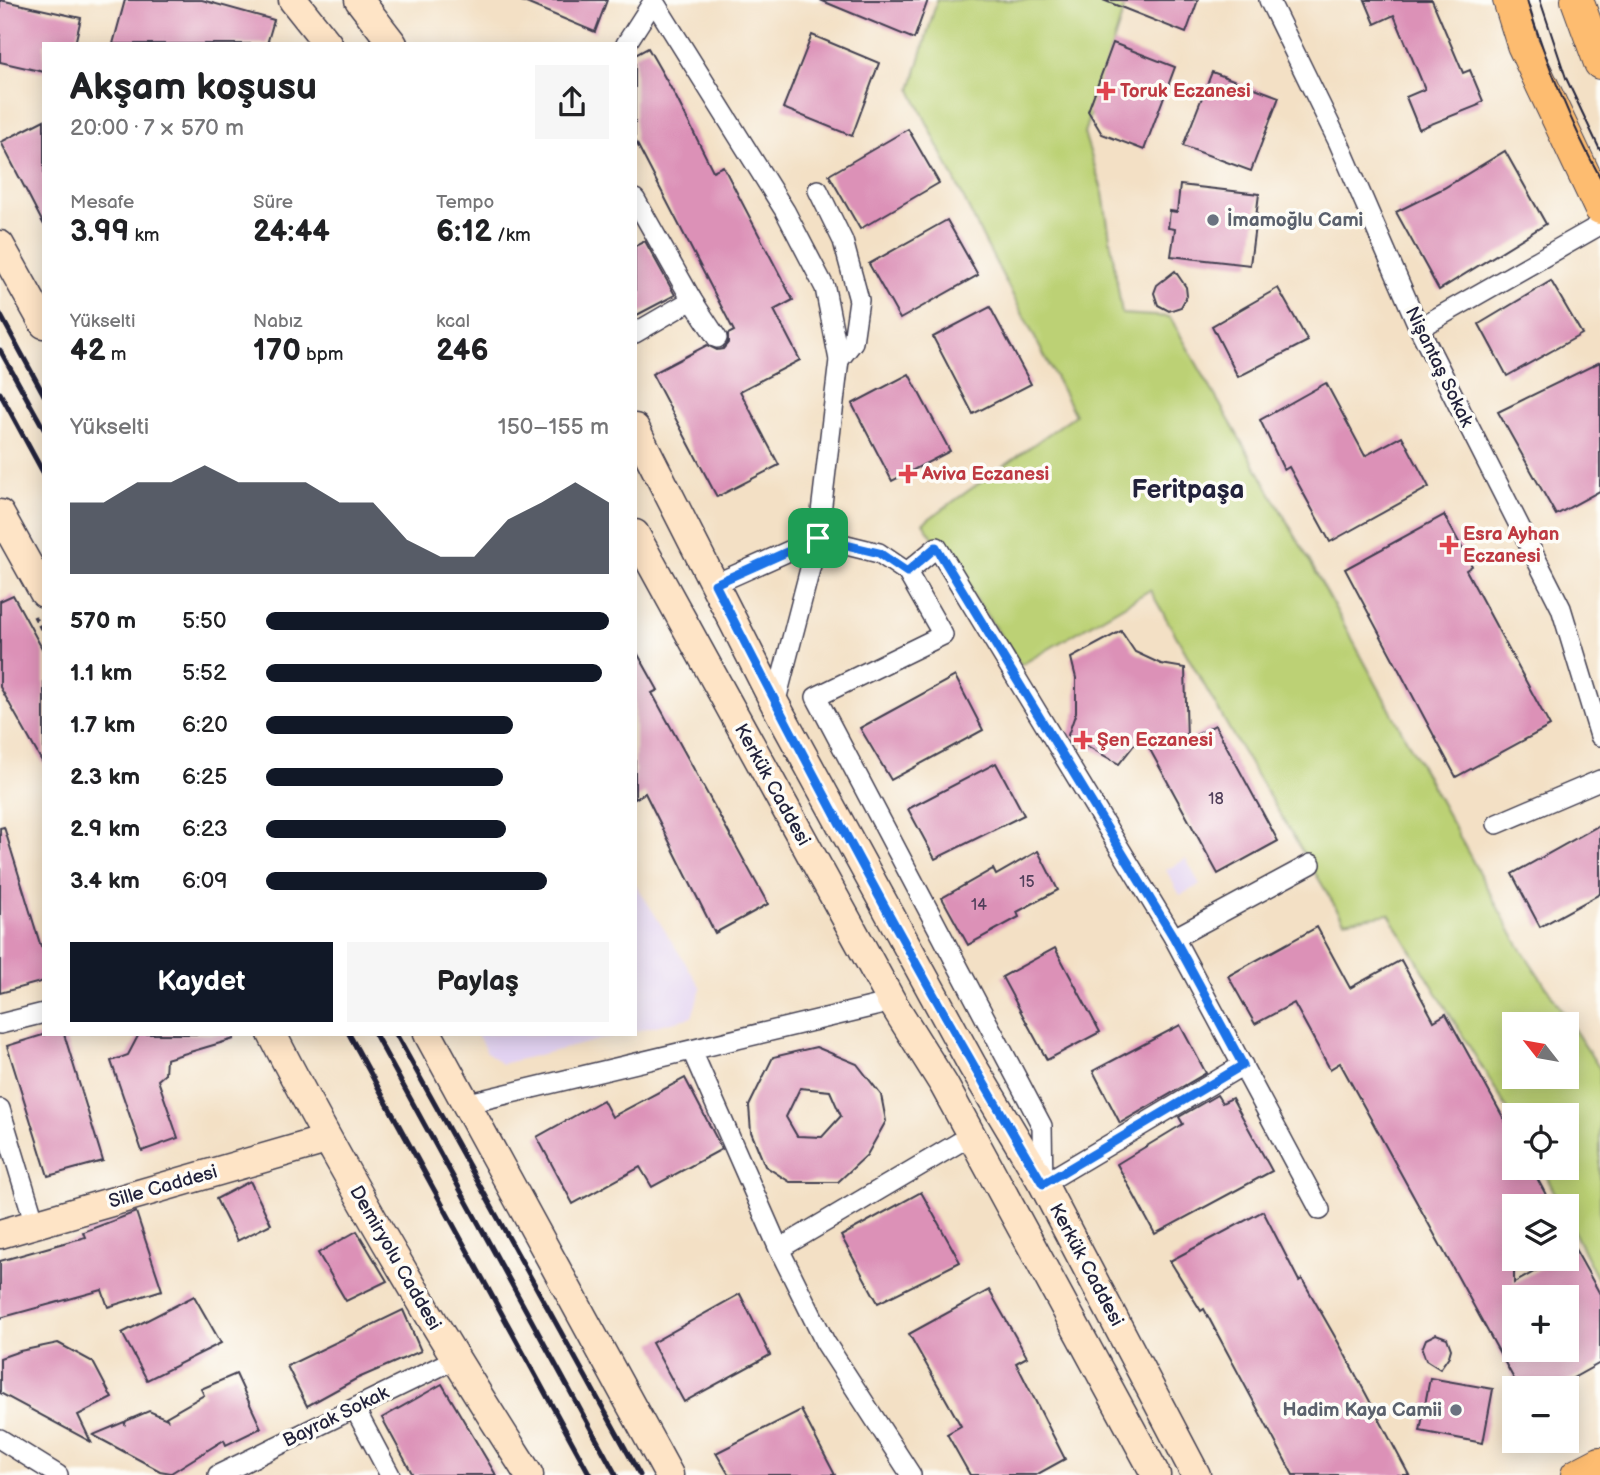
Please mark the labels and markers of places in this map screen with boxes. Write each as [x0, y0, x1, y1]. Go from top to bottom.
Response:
place label: Toruk Eczanesi [1120, 80, 1251, 103]
marker: Toruk Eczanesi [1098, 83, 1114, 99]
place label: İmamoğlu Cami [1227, 207, 1364, 232]
marker: İmamoğlu Cami [1205, 212, 1221, 228]
place label: Aviva Eczanesi [921, 463, 1050, 486]
marker: Aviva Eczanesi [900, 466, 916, 482]
pin [788, 508, 848, 568]
place label: Esra Ayhan Eczanesi [1463, 523, 1559, 568]
marker: Esra Ayhan Eczanesi [1441, 537, 1457, 553]
place label: Şen Eczanesi [1097, 729, 1213, 752]
marker: Şen Eczanesi [1075, 732, 1091, 748]
place label: Hadim Kaya Camii [1282, 1399, 1442, 1422]
marker: Hadim Kaya Camii [1448, 1402, 1464, 1418]

